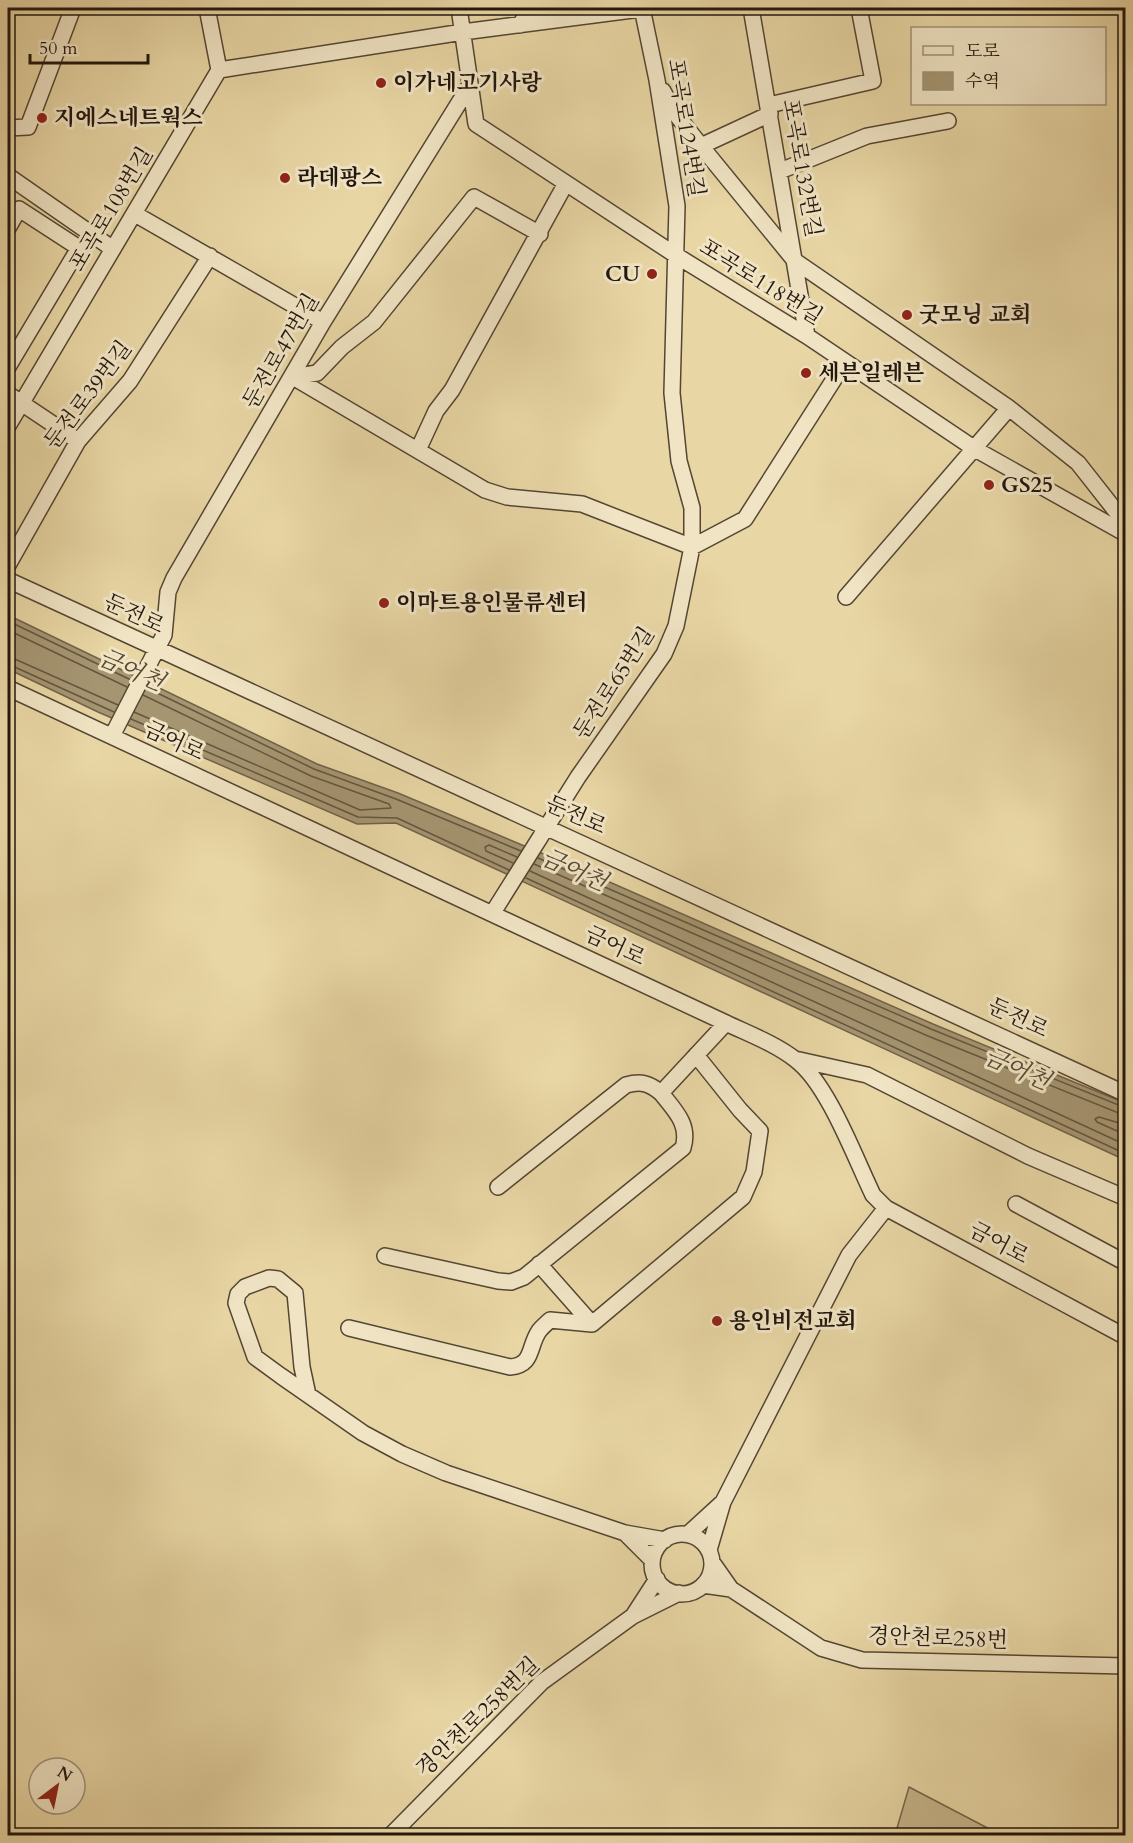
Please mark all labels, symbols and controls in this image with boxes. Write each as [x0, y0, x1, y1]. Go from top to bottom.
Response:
scale bar [30, 27, 148, 65]
legend [911, 27, 1106, 105]
text: 50 m [39, 36, 78, 61]
text: 도로 [965, 39, 1000, 64]
street label: 포곡로124번길 [660, 56, 712, 200]
place label: 이가네고기사랑 [393, 68, 543, 98]
text: 수역 [965, 69, 1000, 94]
marker: 이가네고기사랑 [374, 76, 388, 90]
street label: 포곡로132번길 [775, 96, 829, 240]
place label: 지에스네트웍스 [54, 103, 203, 133]
marker: 지에스네트웍스 [35, 111, 49, 125]
street label: 포곡로108번길 [62, 141, 160, 277]
place label: 라데팡스 [297, 163, 382, 193]
marker: 라데팡스 [278, 171, 292, 185]
street label: 포곡로118번길 [694, 232, 828, 332]
place label: CU [605, 259, 640, 289]
marker: CU [645, 267, 659, 281]
street label: 둔전로47번길 [236, 288, 326, 414]
place label: 굿모닝 교회 [919, 300, 1031, 330]
marker: 굿모닝 교회 [900, 308, 914, 322]
street label: 둔전로39번길 [37, 335, 139, 455]
place label: 세븐일레븐 [818, 358, 924, 388]
marker: 세븐일레븐 [799, 366, 813, 380]
place label: GS25 [1001, 470, 1053, 500]
marker: GS25 [982, 478, 996, 492]
street label: 둔전로 [99, 587, 169, 641]
place label: 이마트용인물류센터 [396, 588, 587, 618]
marker: 이마트용인물류센터 [377, 596, 391, 610]
street label: 둔전로65번길 [566, 621, 662, 745]
water label: 금어천 [93, 641, 171, 700]
street label: 금어로 [139, 714, 209, 768]
street label: 둔전로 [541, 788, 611, 842]
water label: 금어천 [536, 841, 614, 900]
street label: 금어로 [580, 919, 650, 973]
street label: 둔전로 [983, 991, 1053, 1045]
water label: 금어천 [979, 1040, 1057, 1099]
street label: 금어로 [964, 1215, 1034, 1271]
place label: 용인비전교회 [729, 1306, 857, 1336]
marker: 용인비전교회 [710, 1314, 724, 1328]
street label: 경안천로258번 [867, 1621, 1009, 1655]
street label: 경안천로258번길 [410, 1650, 546, 1784]
north arrow [27, 1756, 87, 1816]
text: N [53, 1761, 76, 1787]

